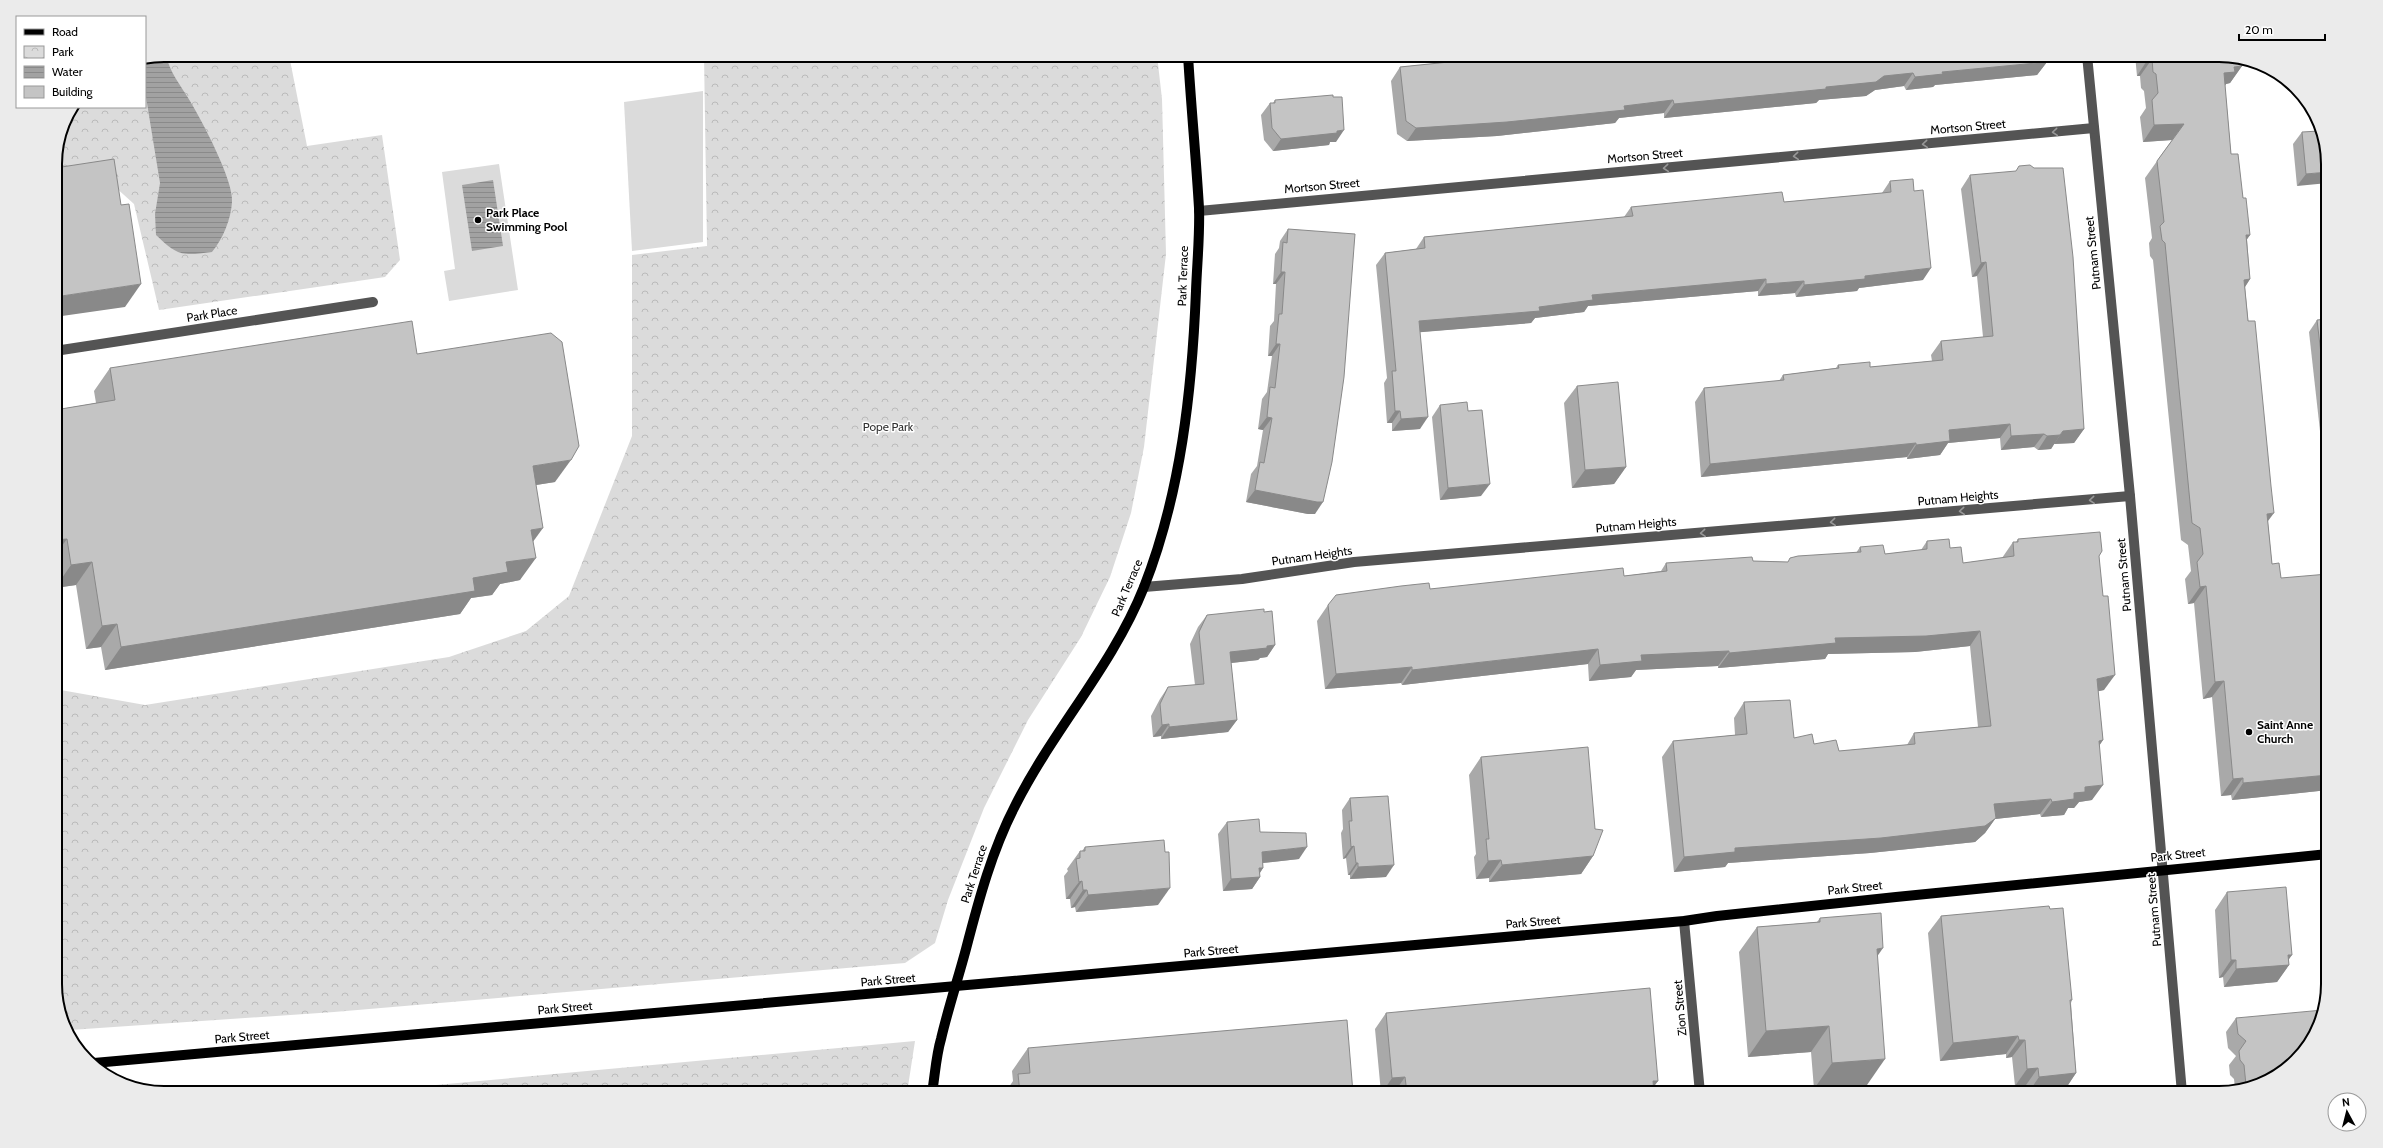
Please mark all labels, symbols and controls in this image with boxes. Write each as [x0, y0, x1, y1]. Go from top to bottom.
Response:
legend [16, 16, 146, 108]
scale bar [2239, 16, 2325, 42]
text: 20 m [2245, 22, 2273, 37]
text: Road [52, 24, 78, 39]
text: Park [52, 44, 74, 59]
text: Water [52, 64, 83, 79]
text: Building [52, 84, 94, 99]
street label: Mortson Street [1930, 116, 2006, 137]
one-way arrow [2052, 127, 2058, 136]
one-way arrow [1922, 139, 1928, 148]
street label: Mortson Street [1607, 145, 1683, 166]
one-way arrow [1793, 151, 1799, 160]
one-way arrow [1663, 163, 1669, 172]
street label: Mortson Street [1284, 175, 1360, 196]
place label: Park Place Swimming Pool [486, 205, 567, 234]
marker: Park Place Swimming Pool [473, 215, 483, 225]
street label: Putnam Street [2081, 216, 2104, 290]
street label: Park Terrace [1174, 245, 1191, 307]
street label: Park Place [185, 302, 238, 325]
park label: Pope Park [863, 419, 914, 434]
street label: Putnam Heights [1917, 486, 1999, 509]
one-way arrow [2089, 495, 2095, 504]
one-way arrow [1959, 506, 1965, 515]
street label: Putnam Heights [1595, 513, 1677, 536]
one-way arrow [1830, 517, 1836, 526]
one-way arrow [1700, 528, 1706, 537]
street label: Putnam Street [2113, 538, 2134, 612]
street label: Putnam Heights [1271, 542, 1353, 569]
street label: Park Terrace [1108, 557, 1145, 619]
place label: Saint Anne Church [2257, 717, 2313, 746]
marker: Saint Anne Church [2244, 727, 2254, 737]
street label: Park Terrace [957, 843, 990, 905]
street label: Park Street [2150, 844, 2206, 865]
street label: Putnam Street [2143, 873, 2164, 947]
street label: Park Street [1827, 877, 1883, 898]
street label: Park Street [1505, 912, 1561, 931]
street label: Park Street [1183, 941, 1239, 960]
street label: Park Street [860, 970, 916, 989]
street label: Zion Street [1670, 980, 1689, 1037]
street label: Park Street [537, 998, 593, 1017]
street label: Park Street [214, 1027, 270, 1046]
north arrow [2327, 1092, 2367, 1132]
text: N [2341, 1095, 2350, 1109]

